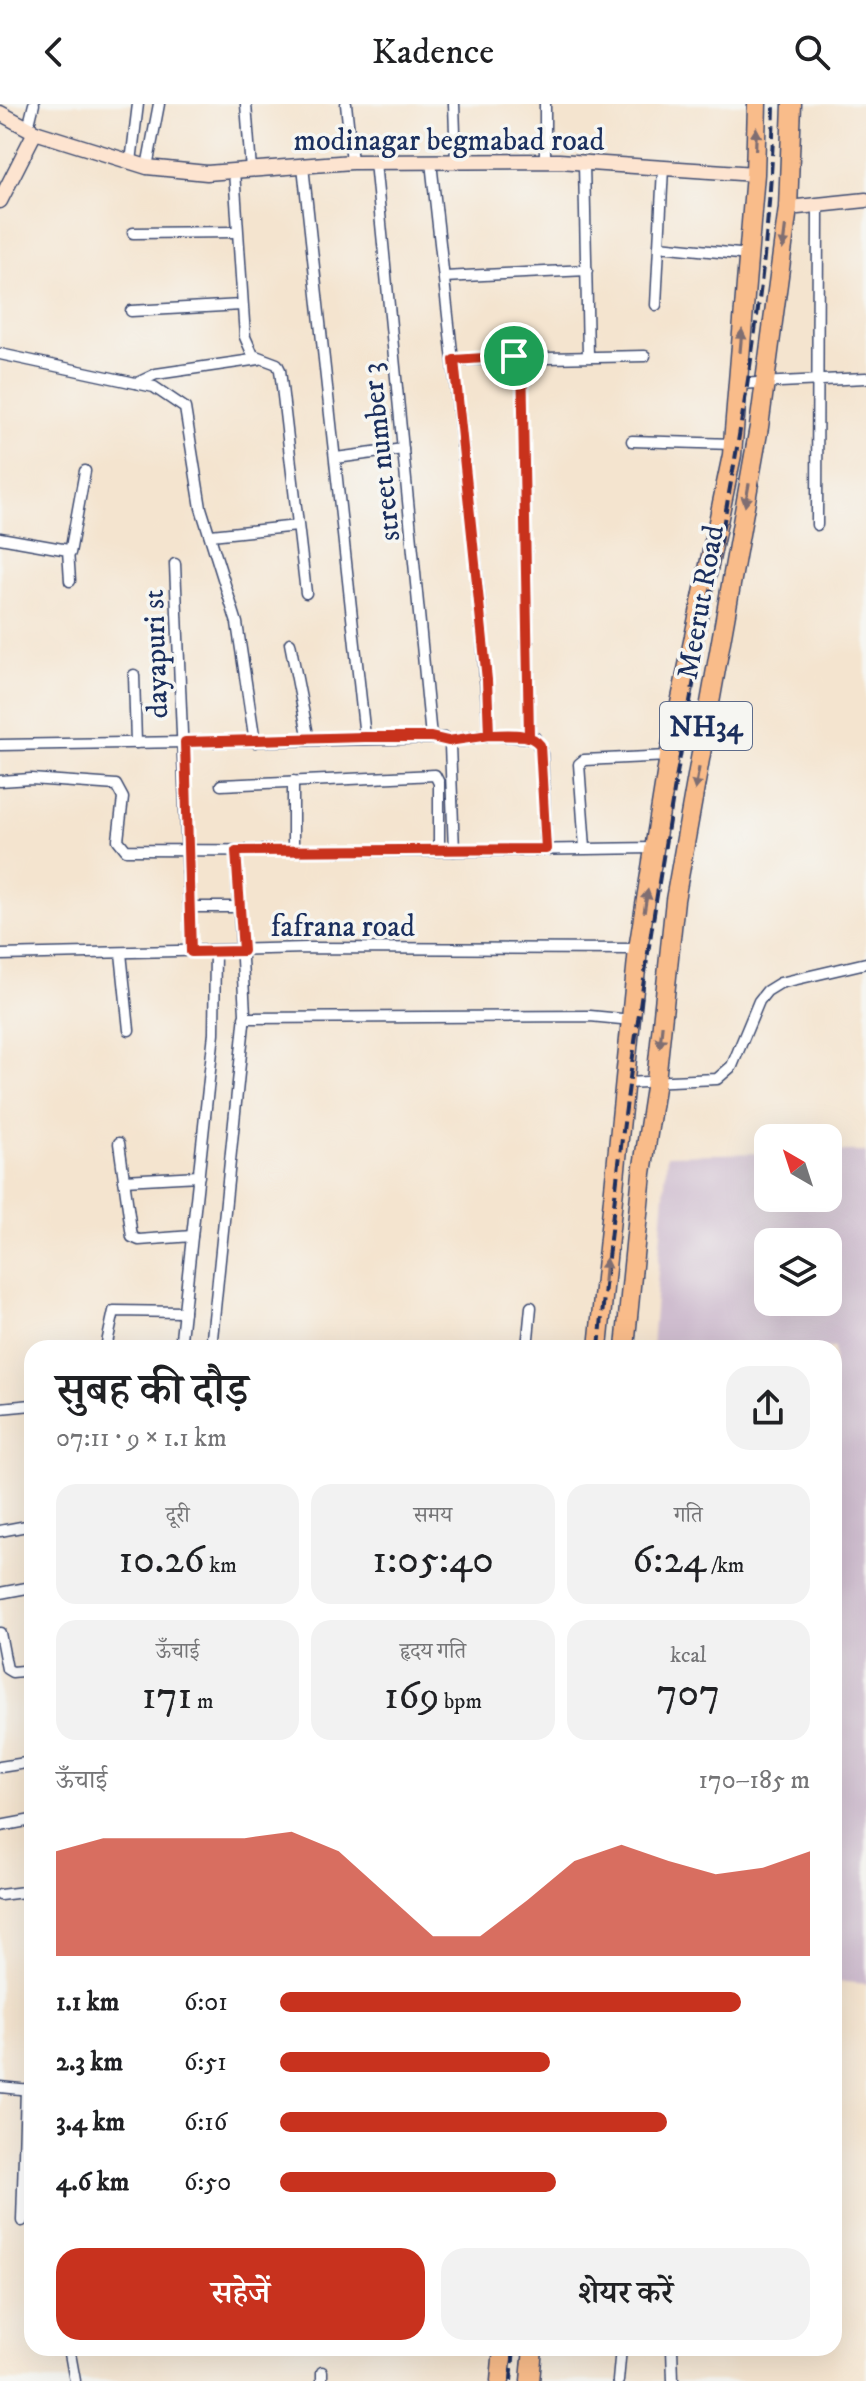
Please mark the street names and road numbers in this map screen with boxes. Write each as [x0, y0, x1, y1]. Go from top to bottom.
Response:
street label: modinagar begmabad road [293, 123, 605, 160]
street label: street number 3 [354, 361, 409, 543]
street label: Meerut Road [670, 522, 733, 682]
street label: dayapuri st [136, 589, 177, 719]
road number: NH34 [660, 702, 752, 750]
street label: fafrana road [271, 909, 415, 946]

